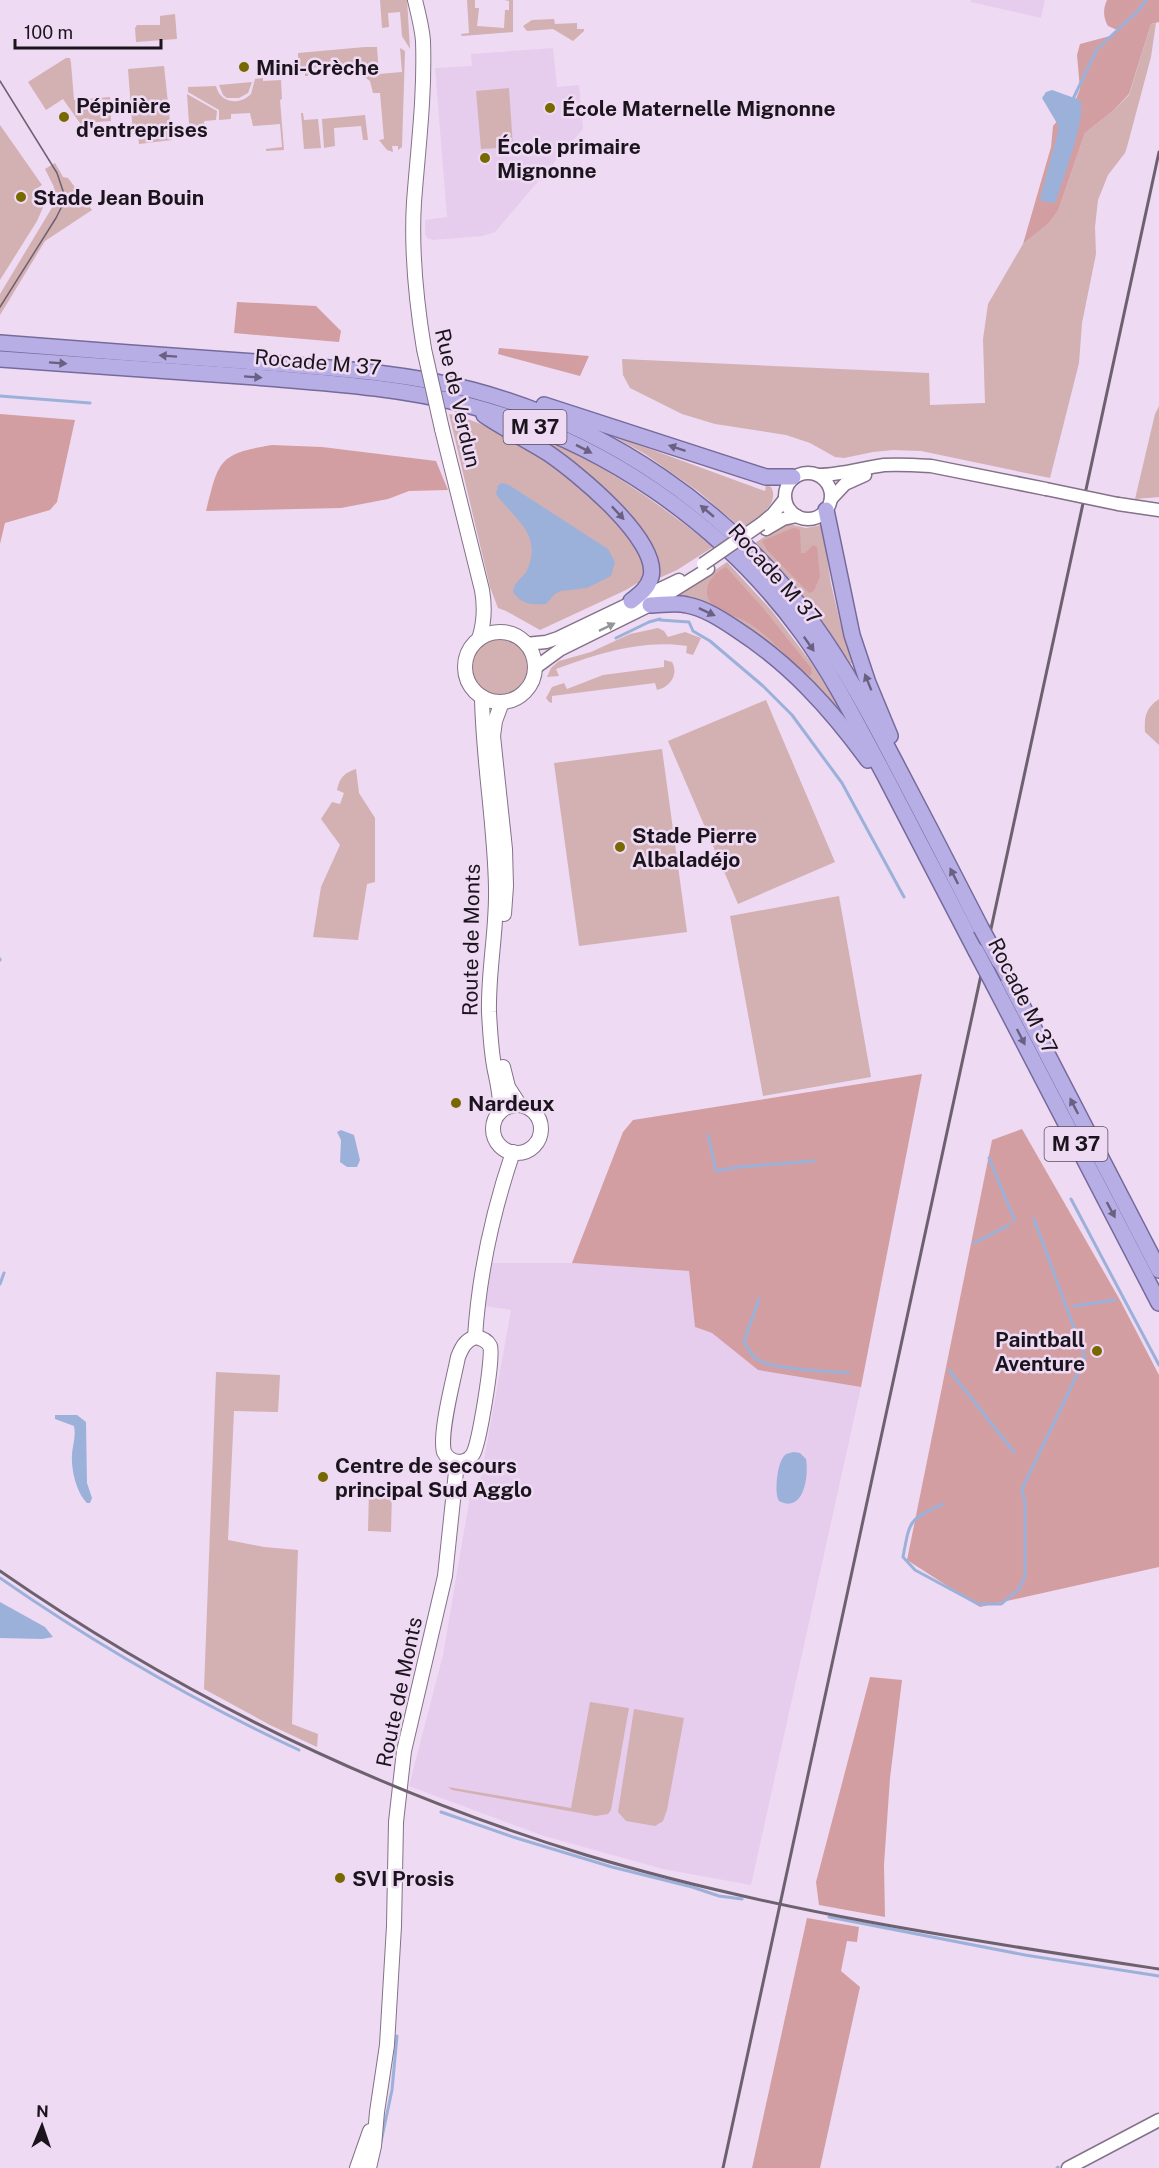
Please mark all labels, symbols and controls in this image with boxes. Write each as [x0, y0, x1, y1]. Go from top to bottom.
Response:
scale bar [15, 12, 160, 50]
text: 100 m [24, 22, 73, 43]
place label: Mini-Crèche [256, 55, 379, 80]
marker: Mini-Crèche [237, 60, 251, 74]
place label: Pépinière d'entreprises [76, 93, 208, 142]
place label: École Maternelle Mignonne [562, 96, 836, 121]
marker: École Maternelle Mignonne [543, 101, 557, 115]
marker: Pépinière d'entreprises [57, 110, 71, 124]
place label: École primaire Mignonne [497, 134, 641, 183]
marker: École primaire Mignonne [478, 151, 492, 165]
place label: Stade Jean Bouin [33, 185, 204, 210]
marker: Stade Jean Bouin [14, 190, 28, 204]
street label: Rue de Verdun [430, 326, 486, 470]
street label: Rocade M 37 [254, 344, 382, 380]
one-way arrow [158, 351, 177, 360]
one-way arrow [49, 358, 68, 368]
one-way arrow [243, 372, 262, 382]
road number: M 37 [504, 410, 566, 444]
one-way arrow [668, 443, 686, 453]
one-way arrow [576, 445, 593, 454]
one-way arrow [700, 505, 715, 518]
one-way arrow [611, 506, 625, 521]
street label: Rocade M 37 [723, 518, 827, 630]
one-way arrow [699, 608, 716, 617]
one-way arrow [599, 622, 616, 631]
one-way arrow [803, 635, 815, 651]
one-way arrow [863, 672, 873, 690]
place label: Stade Pierre Albaladéjo [632, 823, 757, 872]
marker: Stade Pierre Albaladéjo [613, 840, 627, 854]
street label: Route de Monts [457, 864, 485, 1016]
one-way arrow [950, 868, 959, 885]
street label: Rocade M 37 [983, 934, 1063, 1058]
one-way arrow [1015, 1028, 1025, 1046]
place label: Nardeux [468, 1091, 555, 1116]
marker: Nardeux [449, 1096, 463, 1110]
one-way arrow [1069, 1097, 1079, 1114]
road number: M 37 [1044, 1127, 1108, 1161]
one-way arrow [1105, 1201, 1115, 1219]
place label: Paintball Aventure [995, 1327, 1085, 1376]
marker: Paintball Aventure [1090, 1344, 1104, 1358]
place label: Centre de secours principal Sud Agglo [335, 1453, 532, 1502]
marker: Centre de secours principal Sud Agglo [316, 1470, 330, 1484]
street label: Route de Monts [371, 1615, 427, 1769]
place label: SVI Prosis [352, 1866, 454, 1891]
marker: SVI Prosis [333, 1871, 347, 1885]
north arrow [12, 2096, 72, 2156]
text: N [36, 2102, 49, 2121]

